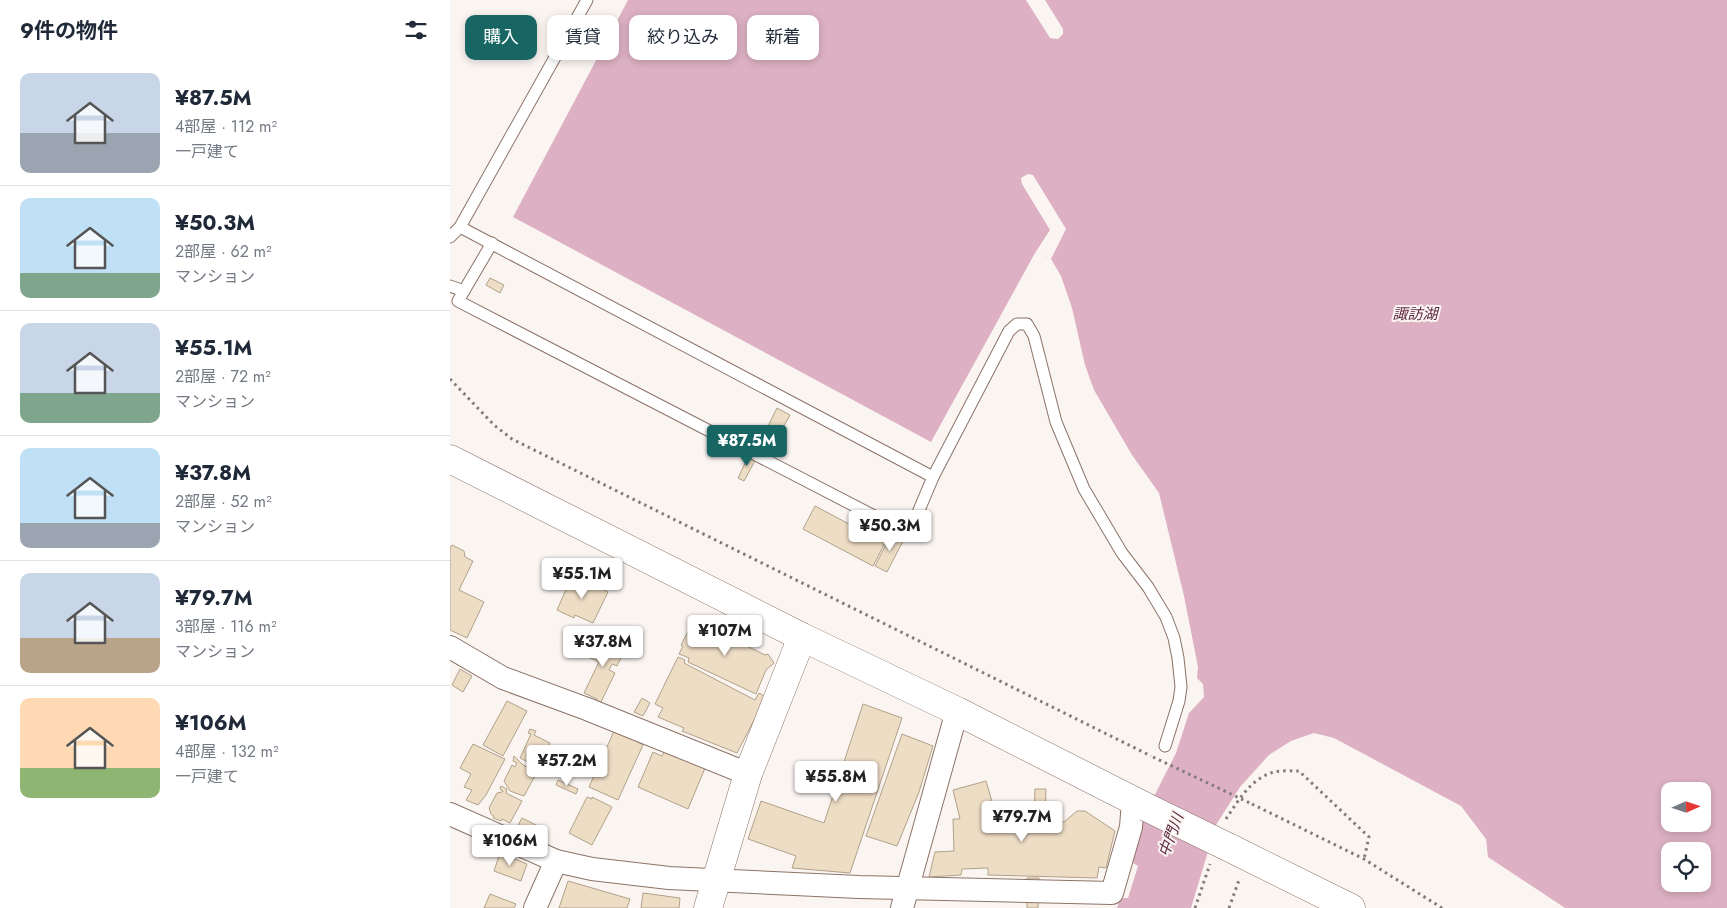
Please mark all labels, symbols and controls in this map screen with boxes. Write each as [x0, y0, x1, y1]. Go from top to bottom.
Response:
chip: 購入 [465, 15, 537, 60]
chip: 賃貸 [547, 15, 619, 60]
chip: 絞り込み [629, 15, 737, 60]
chip: 新着 [747, 15, 819, 60]
text: 9件の物件 [20, 16, 118, 46]
icon: filters [402, 16, 430, 44]
text: ¥87.5M [175, 83, 251, 113]
icon: home [60, 93, 120, 153]
text: 4部屋 · 112 m² [175, 115, 277, 138]
text: 一戸建て [175, 140, 239, 163]
text: ¥50.3M [175, 208, 255, 238]
icon: home [60, 218, 120, 278]
text: 2部屋 · 62 m² [175, 240, 272, 263]
text: マンション [175, 265, 255, 288]
water label: 諏訪湖 [1392, 303, 1439, 325]
text: ¥55.1M [175, 333, 252, 363]
icon: home [60, 343, 120, 403]
text: 2部屋 · 72 m² [175, 365, 271, 388]
text: マンション [175, 390, 255, 413]
pin: ¥87.5M [706, 424, 788, 467]
text: ¥87.5M [718, 429, 776, 452]
text: ¥37.8M [175, 458, 251, 488]
icon: home [60, 468, 120, 528]
text: 2部屋 · 52 m² [175, 490, 271, 513]
pin: ¥50.3M [849, 510, 931, 552]
text: ¥50.3M [860, 514, 920, 537]
text: マンション [175, 515, 255, 538]
pin: ¥55.1M [541, 558, 623, 600]
text: ¥55.1M [553, 562, 611, 585]
text: ¥79.7M [175, 583, 252, 613]
icon: home [60, 593, 120, 653]
pin: ¥107M [690, 614, 760, 657]
text: 3部屋 · 116 m² [175, 615, 277, 638]
text: ¥107M [698, 619, 752, 642]
pin: ¥37.8M [562, 626, 644, 668]
text: ¥37.8M [574, 630, 632, 653]
text: マンション [175, 640, 255, 663]
text: ¥106M [175, 708, 246, 738]
icon: home [60, 718, 120, 778]
text: 4部屋 · 132 m² [175, 740, 279, 763]
pin: ¥57.2M [526, 744, 608, 787]
text: ¥57.2M [538, 749, 596, 772]
pin: ¥55.8M [795, 760, 877, 803]
text: 一戸建て [175, 765, 239, 788]
text: ¥55.8M [806, 765, 866, 788]
north arrow [1661, 782, 1711, 832]
map controls [1661, 782, 1711, 892]
pin: ¥79.7M [981, 800, 1063, 843]
text: ¥79.7M [993, 805, 1052, 828]
water label: 中門川 [1153, 808, 1190, 860]
pin: ¥106M [475, 824, 545, 867]
text: ¥106M [483, 829, 537, 852]
button: locate [1661, 842, 1711, 892]

